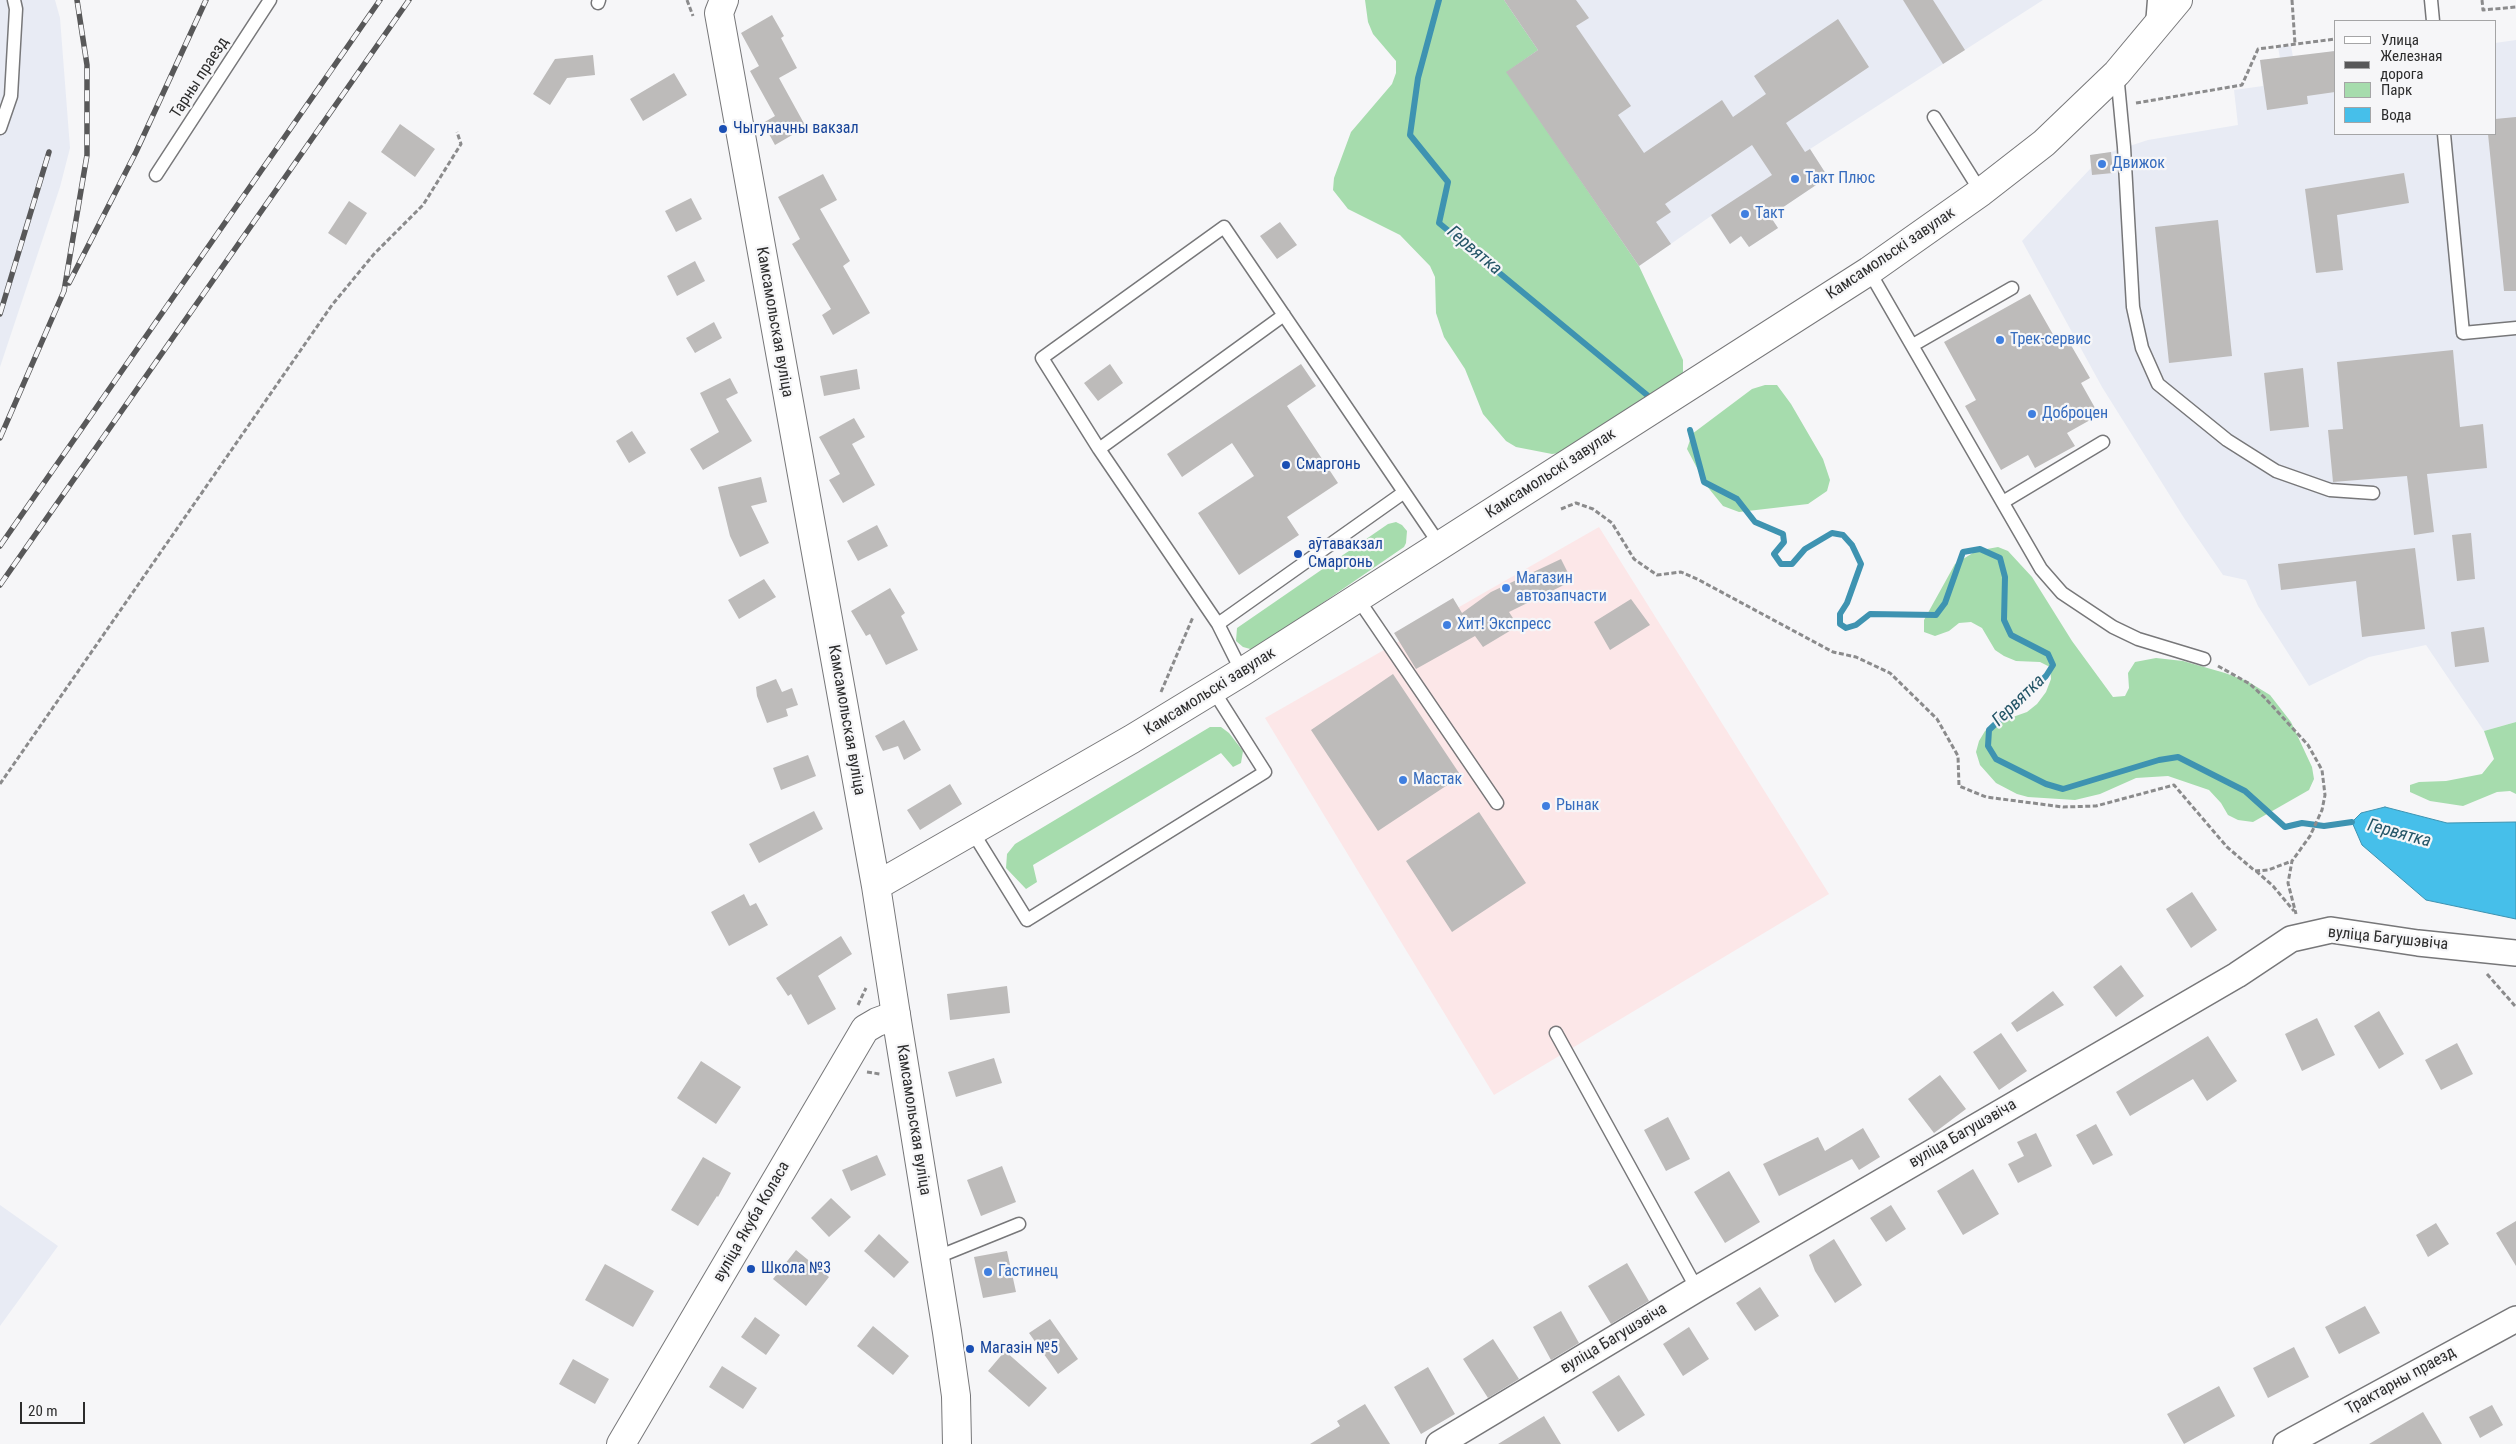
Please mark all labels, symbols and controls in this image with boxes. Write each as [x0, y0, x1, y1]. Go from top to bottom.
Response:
legend [2334, 20, 2496, 135]
text: Улица [2381, 31, 2419, 49]
street label: Тарны праезд [167, 34, 233, 122]
text: Железная дорога [2380, 47, 2442, 83]
text: Парк [2381, 81, 2412, 99]
text: Вода [2381, 106, 2411, 124]
place label: Чыгуначны вакзал [733, 119, 859, 139]
marker: Чыгуначны вакзал [717, 123, 729, 135]
place label: Движок [2112, 154, 2165, 174]
marker: Движок [2096, 158, 2108, 170]
place label: Такт Плюс [1805, 169, 1875, 189]
marker: Такт Плюс [1789, 173, 1801, 185]
place label: Такт [1755, 204, 1785, 224]
street label: Камсамольскі завулак [1823, 204, 1959, 304]
marker: Такт [1739, 208, 1751, 220]
water label: Гервятка [1442, 222, 1506, 280]
street label: Камсамольская вуліца [751, 245, 797, 399]
place label: Трек-сервис [2010, 330, 2091, 350]
marker: Трек-сервис [1994, 334, 2006, 346]
place label: Доброцен [2042, 404, 2108, 424]
marker: Доброцен [2026, 408, 2038, 420]
street label: Камсамольскі завулак [1482, 425, 1620, 523]
place label: Смаргонь [1296, 455, 1361, 475]
marker: Смаргонь [1280, 459, 1292, 471]
place label: аўтавакзал Смаргонь [1308, 535, 1383, 573]
marker: аўтавакзал Смаргонь [1292, 548, 1304, 560]
place label: Магазин автозапчасти [1516, 569, 1607, 607]
marker: Магазин автозапчасти [1500, 582, 1512, 594]
place label: Хит! Экспресс [1457, 615, 1551, 635]
marker: Хит! Экспресс [1441, 619, 1453, 631]
street label: Камсамольская вуліца [823, 643, 869, 797]
street label: Камсамольскі завулак [1141, 644, 1279, 740]
water label: Гервятка [1988, 671, 2050, 731]
place label: Мастак [1413, 770, 1462, 790]
marker: Мастак [1397, 774, 1409, 786]
place label: Рынак [1556, 796, 1599, 816]
marker: Рынак [1540, 800, 1552, 812]
water label: Гервятка [2365, 815, 2433, 853]
street label: вуліца Багушэвіча [2327, 923, 2449, 955]
street label: Камсамольская вуліца [892, 1043, 934, 1197]
street label: вуліца Багушэвіча [1906, 1095, 2020, 1173]
street label: вуліца Якуба Коласа [710, 1158, 794, 1286]
place label: Школа №3 [761, 1259, 831, 1279]
place label: Гастинец [998, 1262, 1058, 1282]
marker: Школа №3 [745, 1263, 757, 1275]
marker: Гастинец [982, 1266, 994, 1278]
street label: вуліца Багушэвіча [1557, 1300, 1671, 1378]
place label: Магазін №5 [980, 1339, 1058, 1359]
marker: Магазін №5 [964, 1343, 976, 1355]
street label: Трактарны праезд [2343, 1343, 2459, 1419]
scale bar [22, 1392, 88, 1424]
text: 20 m [28, 1402, 58, 1420]

